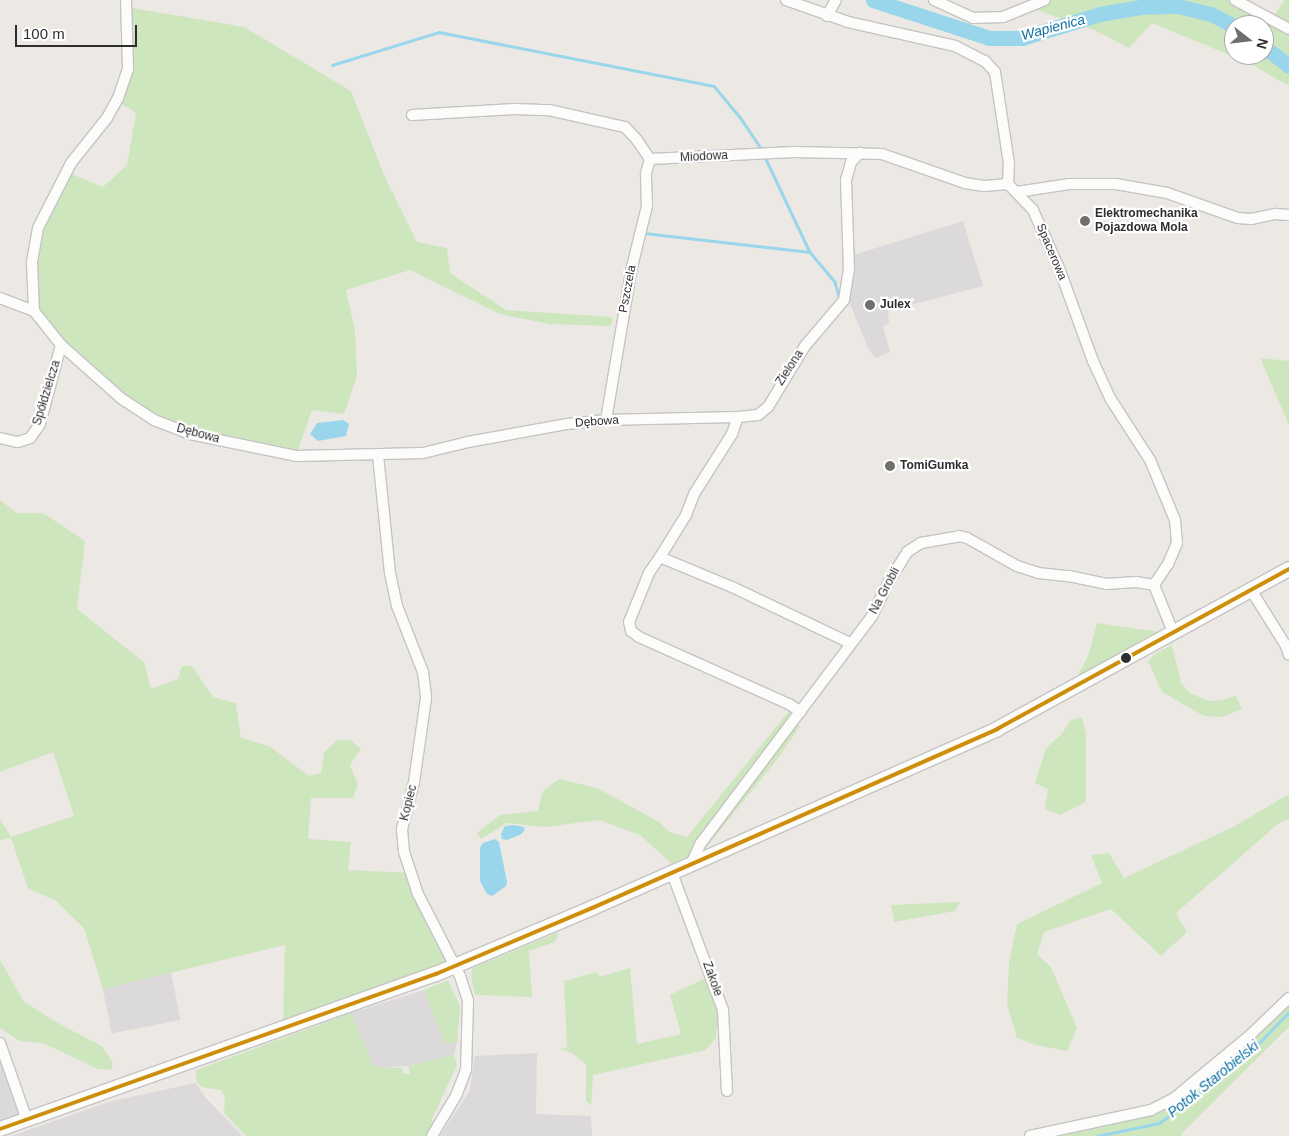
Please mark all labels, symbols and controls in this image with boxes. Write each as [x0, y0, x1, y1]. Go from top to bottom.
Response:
water label: Wapienica [1019, 10, 1087, 44]
scale bar [18, 15, 140, 47]
north arrow [1224, 15, 1274, 65]
text: 100 m [23, 25, 65, 42]
text: N [1253, 37, 1272, 51]
street label: Miodowa [680, 149, 728, 165]
place label: Elektromechanika Pojazdowa Mola [1095, 207, 1198, 235]
marker: Elektromechanika Pojazdowa Mola [1079, 215, 1091, 227]
street label: Spacerowa [1033, 222, 1069, 282]
street label: Pszczela [616, 264, 640, 314]
place label: Julex [880, 298, 911, 312]
marker: Julex [864, 299, 876, 311]
street label: Zielona [773, 348, 807, 388]
street label: Spółdzielcza [30, 359, 64, 427]
street label: Dębowa [575, 413, 619, 431]
street label: Dębowa [175, 421, 221, 447]
place label: TomiGumka [900, 459, 968, 473]
marker: TomiGumka [884, 460, 896, 472]
street label: Na Grobli [867, 565, 903, 617]
unlabelled marker [1121, 653, 1131, 663]
street label: Kopiec [398, 783, 420, 823]
street label: Zakole [699, 960, 725, 998]
water label: Potok Starobielski [1164, 1037, 1262, 1121]

